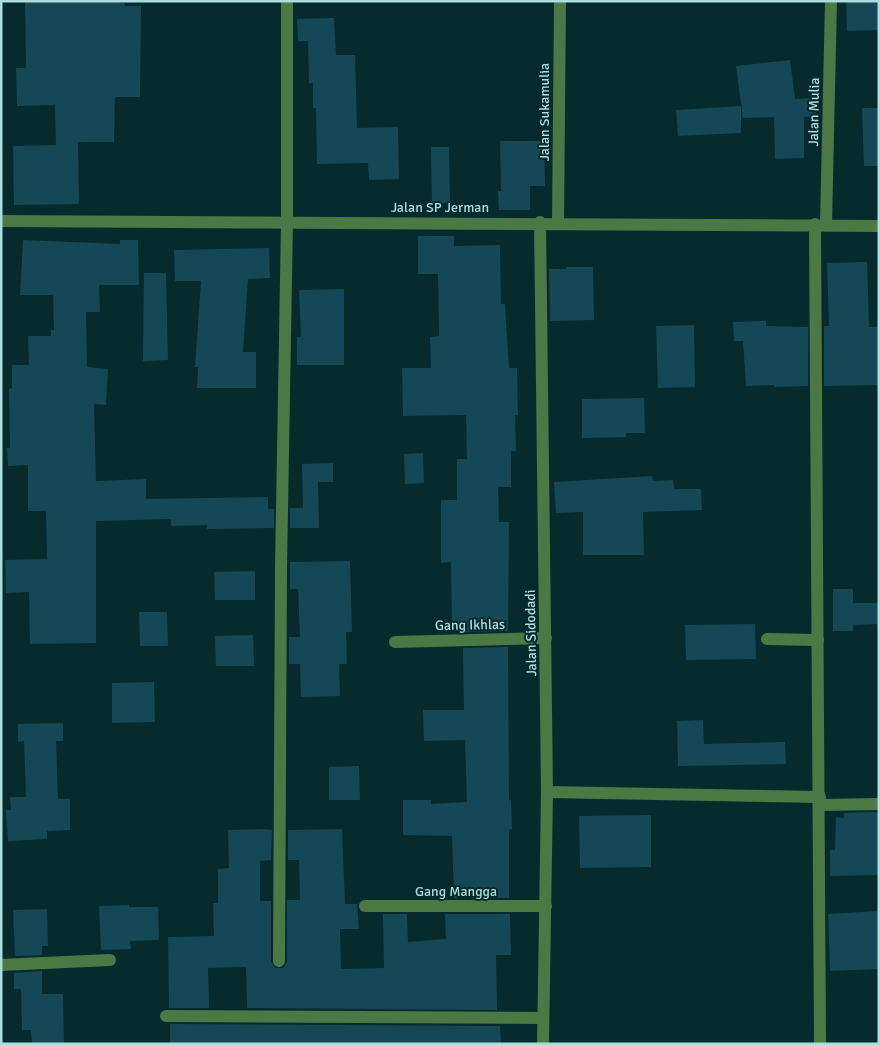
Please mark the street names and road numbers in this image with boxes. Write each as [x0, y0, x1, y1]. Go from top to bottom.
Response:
street label: Jalan Sukamulia [536, 63, 553, 161]
street label: Jalan Mulia [805, 77, 823, 147]
street label: Jalan SP Jerman [391, 199, 489, 216]
street label: Jalan Sidodadi [522, 589, 540, 677]
street label: Gang Ikhlas [435, 616, 505, 634]
street label: Gang Mangga [415, 883, 497, 900]

